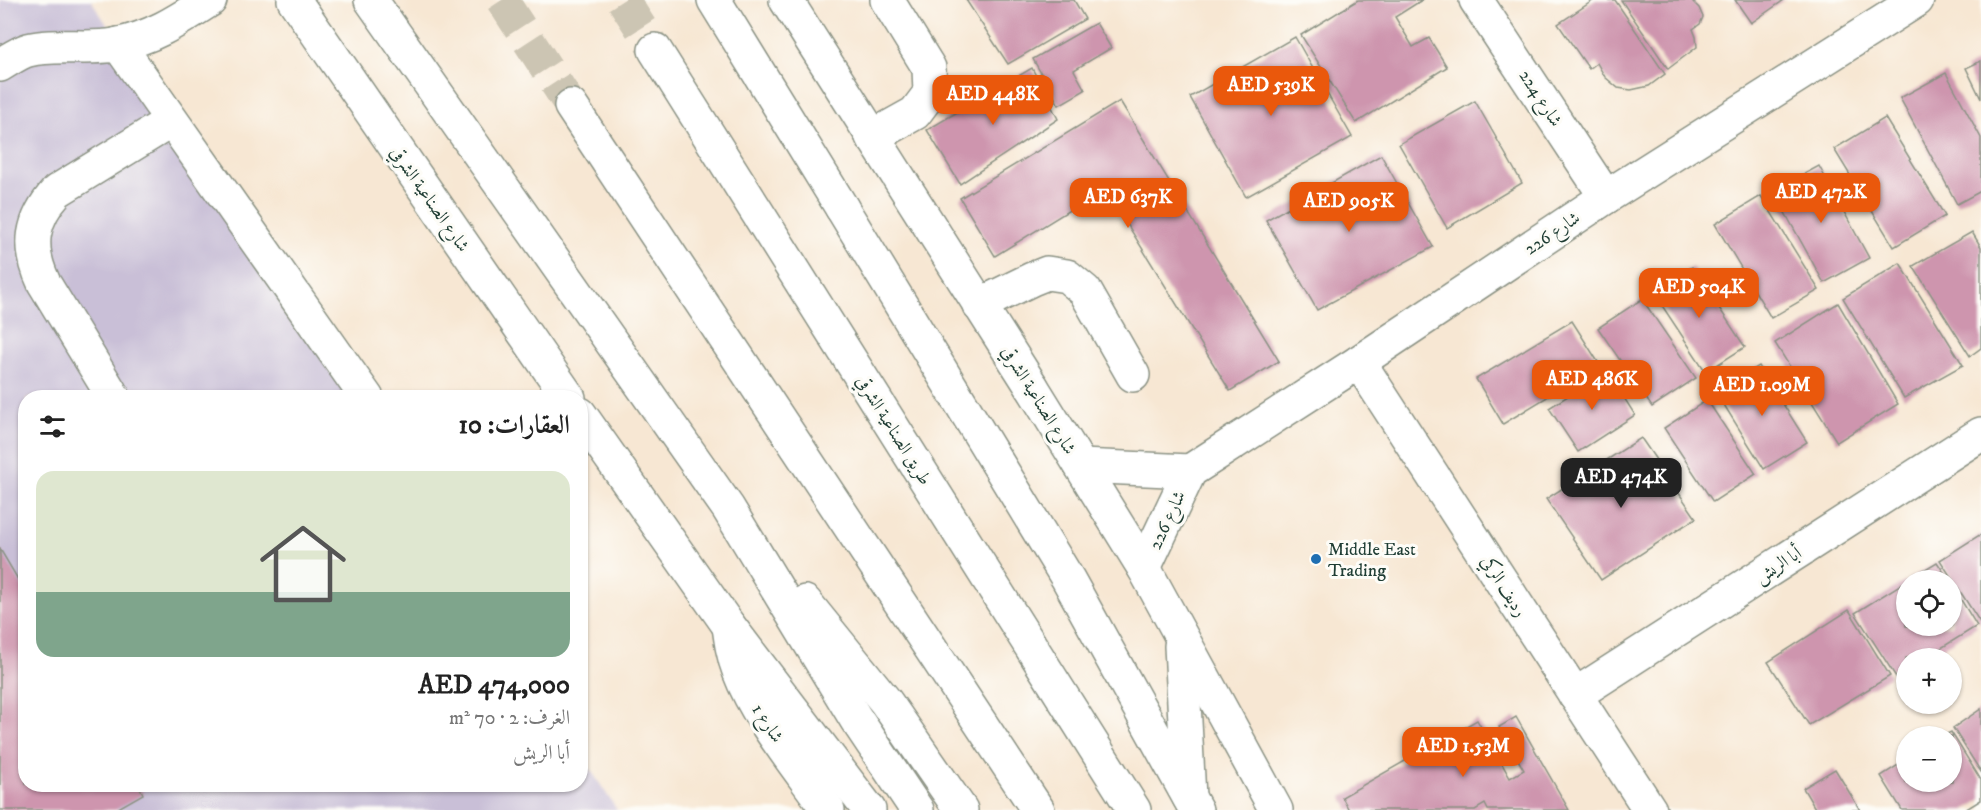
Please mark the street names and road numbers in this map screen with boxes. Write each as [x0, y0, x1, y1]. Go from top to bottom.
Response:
street label: شارع 224 [1511, 66, 1567, 133]
street label: شارع الصناعية الشرقي [382, 142, 474, 258]
street label: شارع 226 [1521, 207, 1586, 263]
street label: شارع الصناعية الشرقي [993, 342, 1080, 461]
street label: طريق الصناعية الشرقي [848, 371, 936, 491]
street label: شارع 226 [1145, 488, 1194, 555]
street label: أبا الريش [1749, 540, 1807, 589]
street label: رديف الركي [1473, 551, 1533, 623]
street label: شارع 1 [744, 700, 788, 749]

